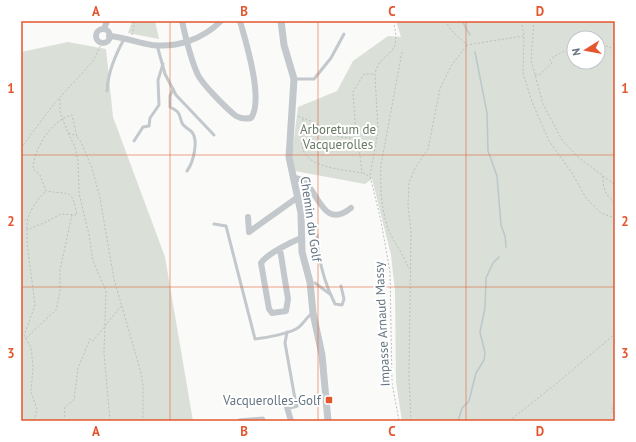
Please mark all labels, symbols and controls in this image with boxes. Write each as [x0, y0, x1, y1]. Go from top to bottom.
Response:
text: A [92, 3, 100, 20]
text: B [240, 3, 248, 20]
text: C [388, 3, 396, 20]
text: D [536, 3, 544, 20]
north arrow [566, 30, 606, 70]
text: N [569, 47, 584, 57]
text: 1 [7, 80, 15, 97]
text: 1 [621, 80, 629, 97]
park label: Arboretum de Vacquerolles [300, 121, 376, 153]
street label: Chemin du Golf [297, 175, 326, 264]
text: 2 [7, 213, 15, 230]
text: 2 [621, 213, 629, 230]
street label: Impasse Arnaud Massy [370, 261, 394, 387]
text: 3 [7, 345, 15, 362]
text: 3 [621, 345, 629, 362]
place label: Vacquerolles-Golf [222, 392, 322, 409]
marker: Vacquerolles-Golf [324, 395, 334, 405]
text: A [92, 423, 100, 440]
text: B [240, 423, 248, 440]
text: C [388, 423, 396, 440]
text: D [536, 423, 544, 440]

